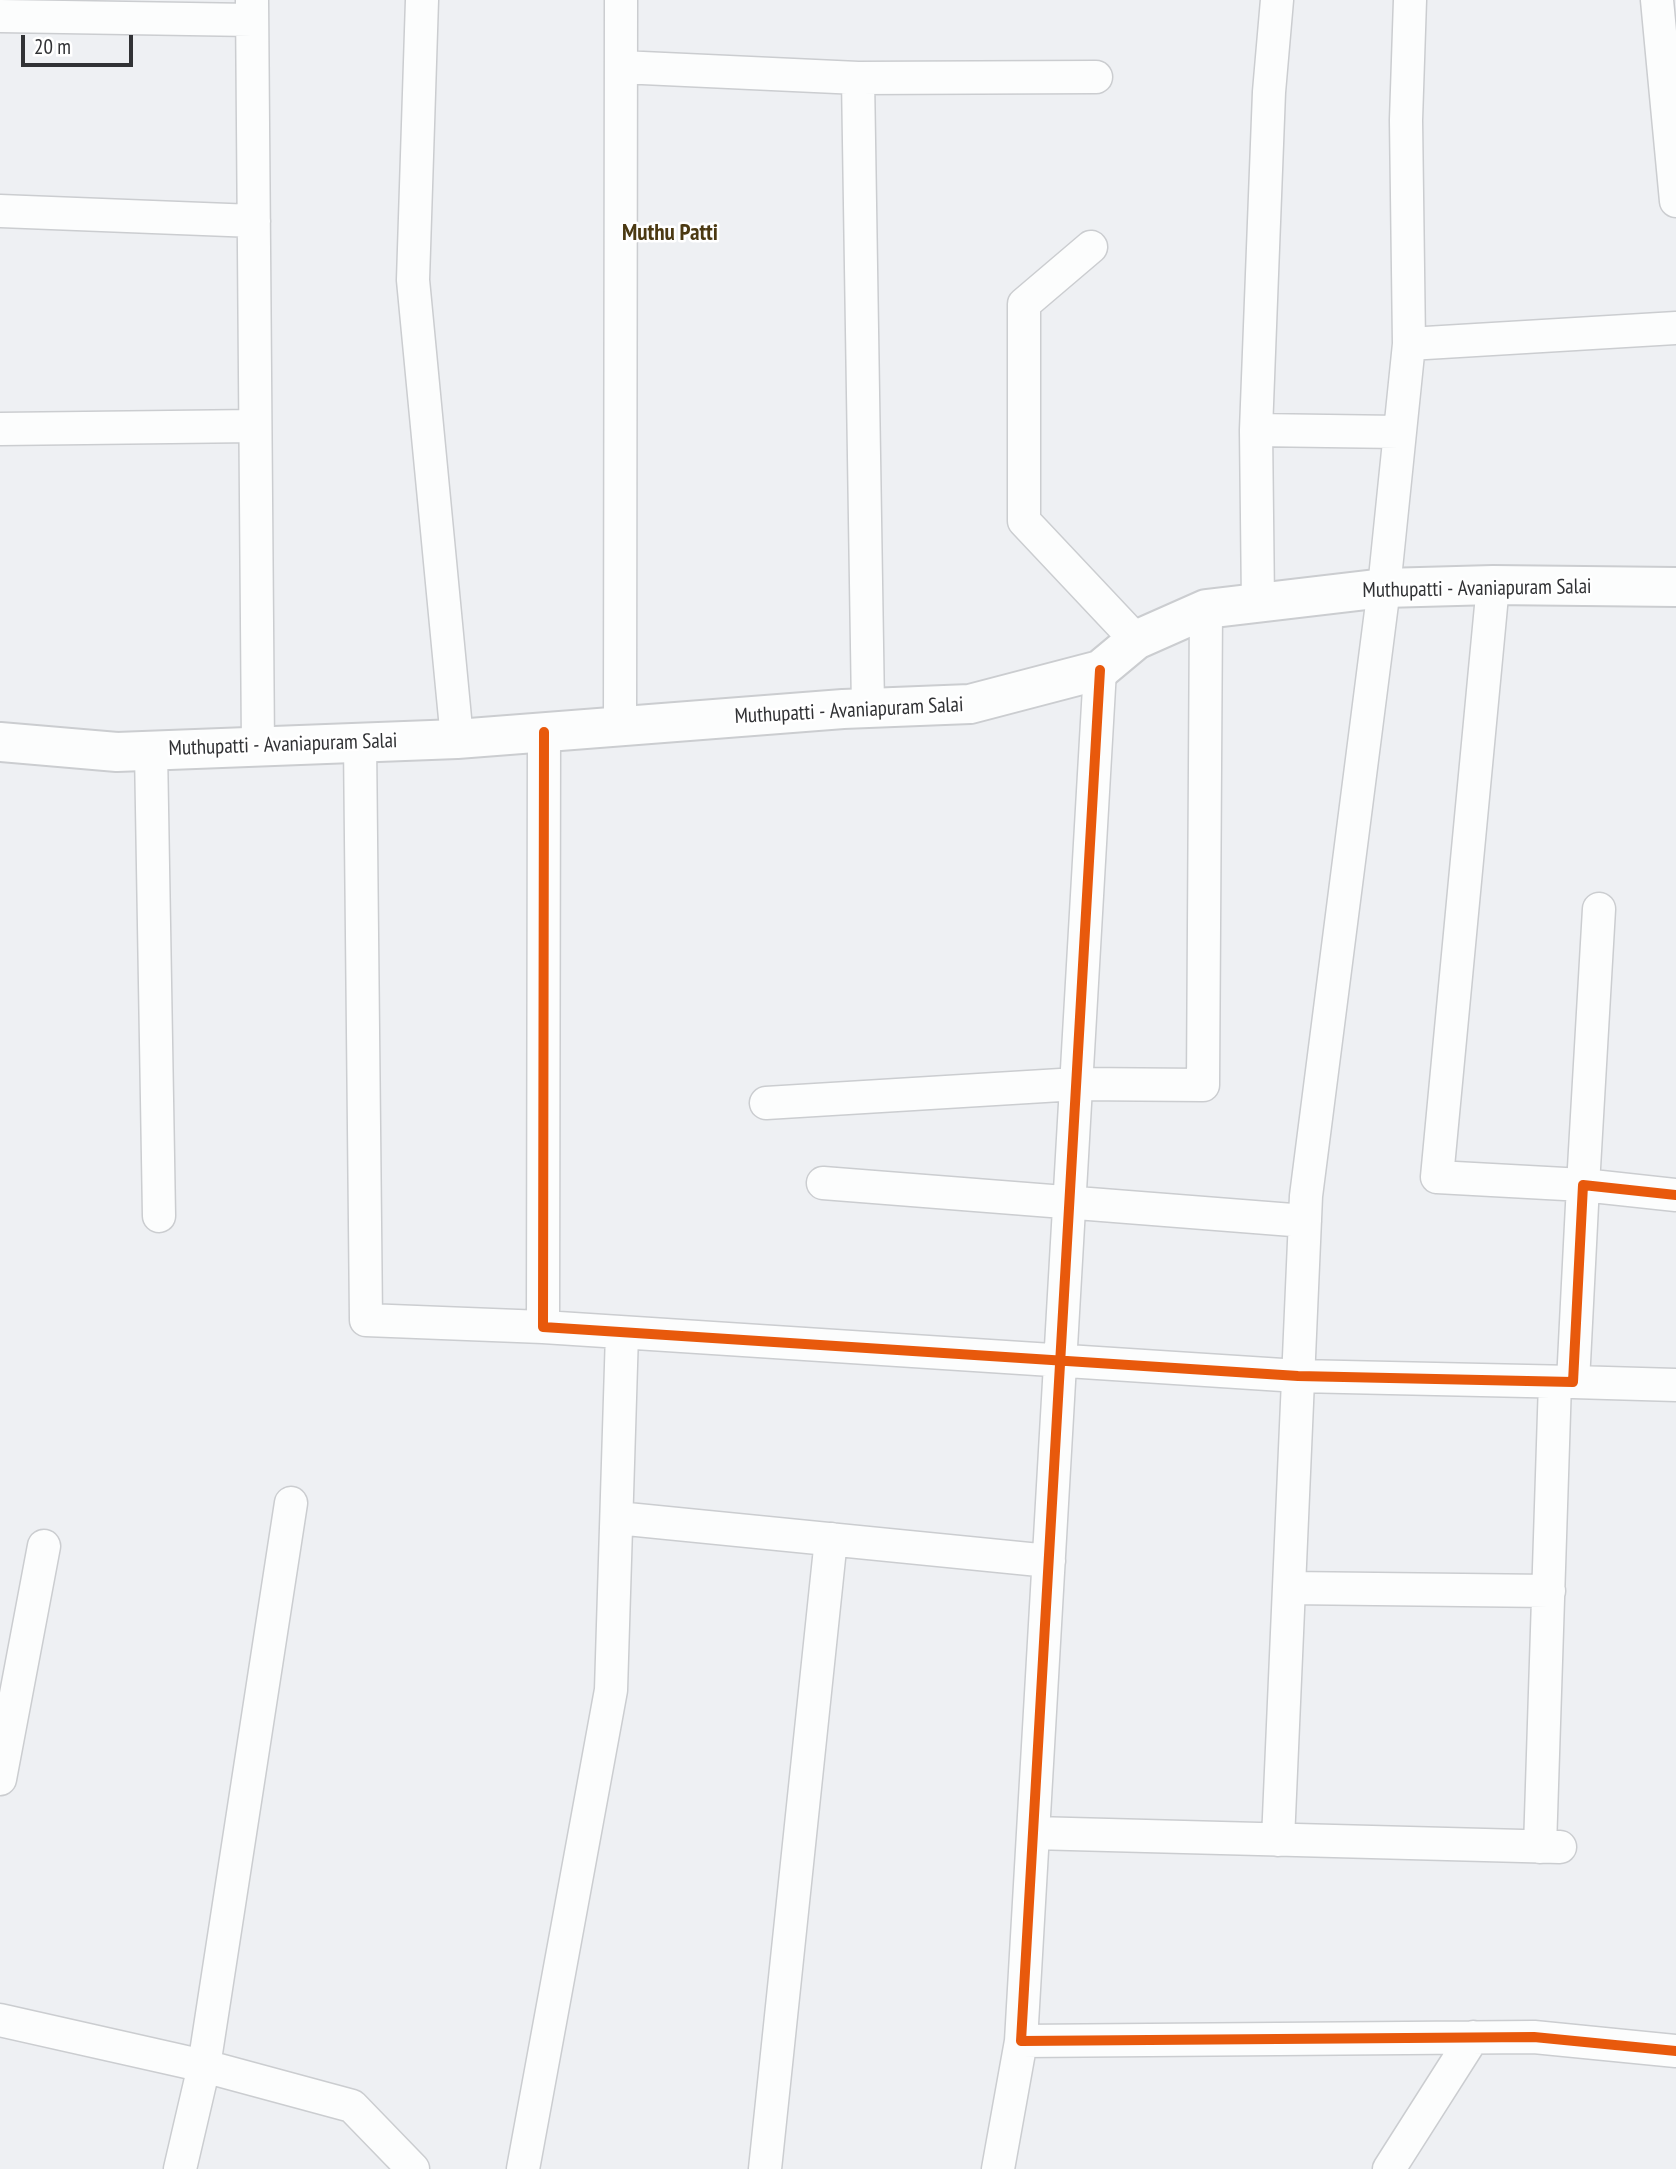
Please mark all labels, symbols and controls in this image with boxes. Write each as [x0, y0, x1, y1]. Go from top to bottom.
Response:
scale bar [24, 21, 136, 65]
text: 20 m [34, 33, 71, 60]
district label: Muthu Patti [622, 219, 718, 247]
street label: Muthupatti - Avaniapuram Salai [1362, 574, 1592, 604]
street label: Muthupatti - Avaniapuram Salai [734, 692, 964, 730]
street label: Muthupatti - Avaniapuram Salai [168, 728, 398, 762]

